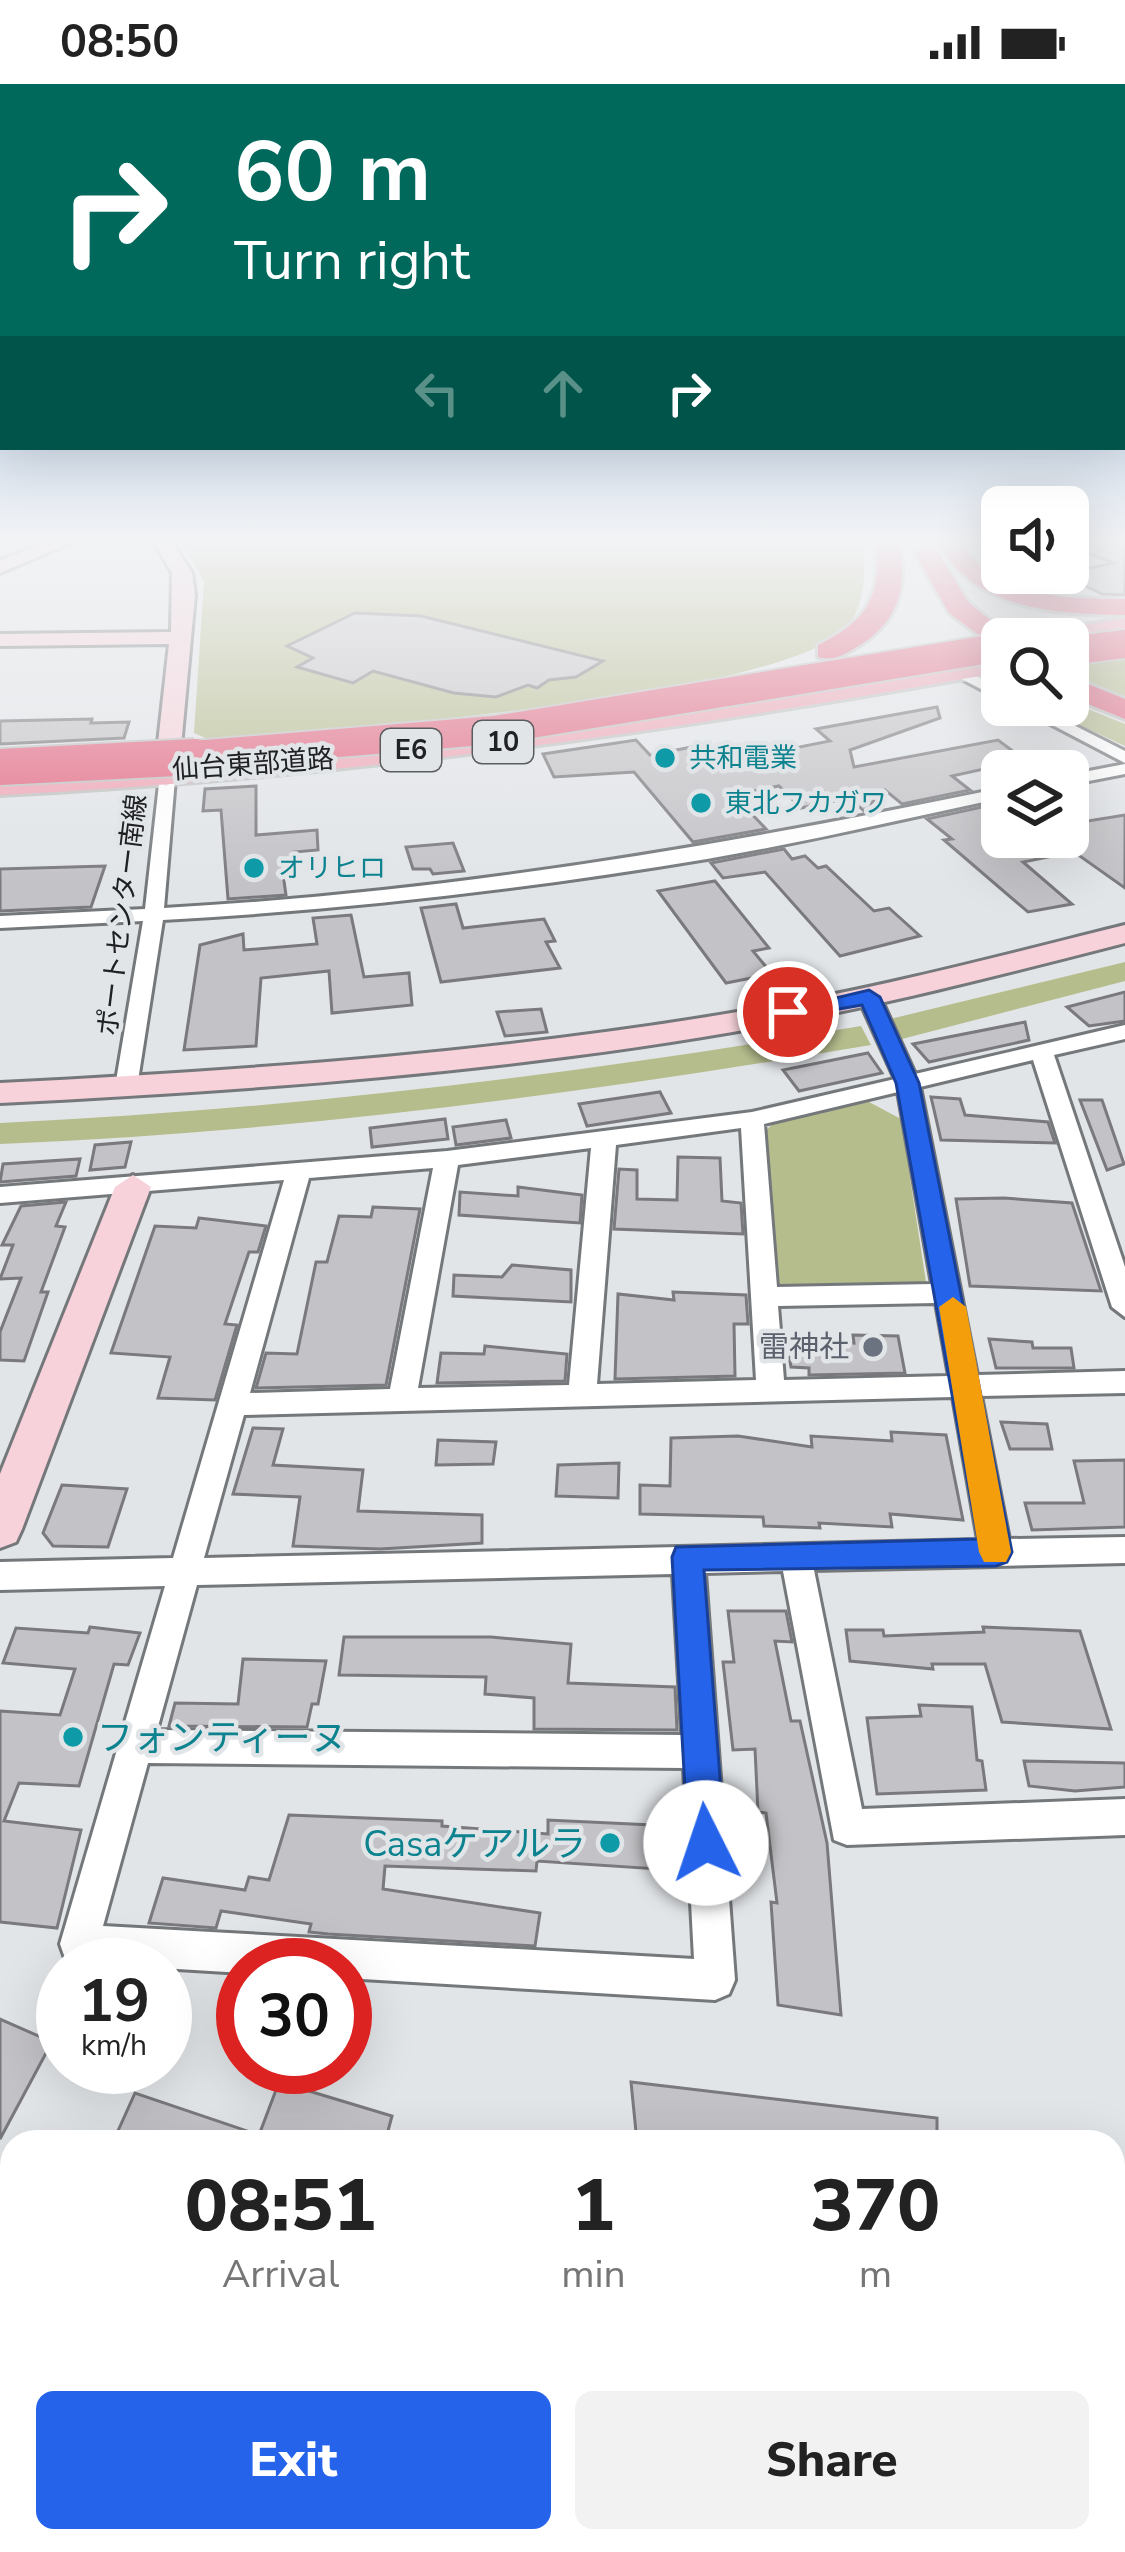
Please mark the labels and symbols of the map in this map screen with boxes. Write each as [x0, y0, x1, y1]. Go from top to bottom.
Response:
road number: 10 [473, 721, 533, 763]
road number: E6 [381, 729, 441, 771]
street label: 仙台東部道路 [171, 740, 335, 789]
place label: 共和電業 [689, 740, 797, 777]
marker: 共和電業 [652, 745, 678, 771]
place label: 東北フカガワ [725, 785, 887, 822]
marker: 東北フカガワ [688, 790, 714, 816]
street label: ポートセンター南線 [89, 792, 156, 1038]
place label: オリヒロ [278, 850, 386, 887]
marker: オリヒロ [241, 855, 267, 881]
pin [737, 961, 839, 1063]
place label: 雷神社 [759, 1327, 849, 1368]
marker: 雷神社 [860, 1334, 886, 1360]
place label: フォンティーヌ [97, 1714, 347, 1763]
marker: フォンティーヌ [60, 1724, 86, 1750]
position arrow [643, 1780, 769, 1906]
place label: Casaケアルラ [363, 1820, 586, 1869]
marker: Casaケアルラ [597, 1830, 623, 1856]
speed limit sign: 30 [216, 1938, 372, 2094]

